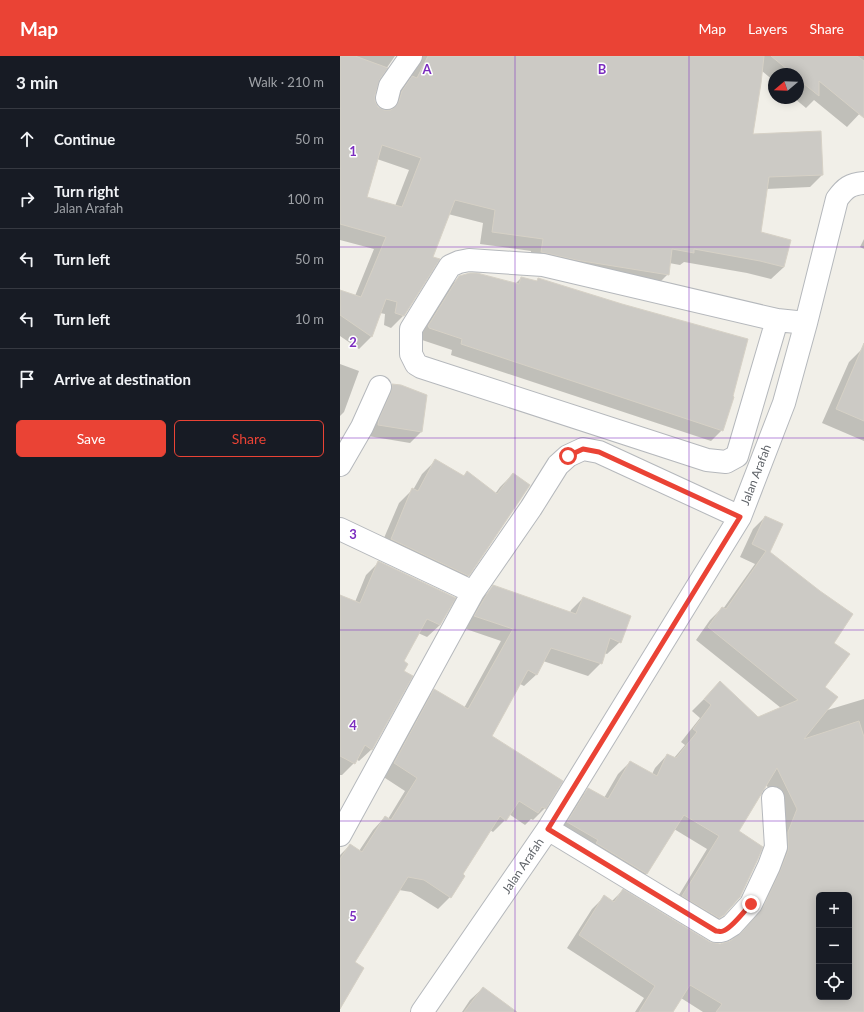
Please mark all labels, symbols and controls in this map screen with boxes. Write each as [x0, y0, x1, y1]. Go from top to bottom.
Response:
text: Map [20, 17, 58, 40]
text: Map [698, 20, 726, 37]
text: Layers [748, 20, 788, 37]
text: Share [810, 20, 844, 37]
text: A [421, 61, 432, 77]
text: B [598, 61, 607, 77]
north arrow [768, 68, 804, 104]
text: 3 min [16, 72, 58, 93]
text: Walk · 210 m [248, 74, 324, 90]
icon: ahead [16, 128, 38, 150]
text: Continue [54, 130, 115, 148]
text: 50 m [295, 131, 324, 147]
text: 1 [349, 143, 357, 159]
text: Turn right [54, 182, 119, 200]
icon: right [16, 188, 38, 210]
text: 100 m [287, 191, 324, 207]
text: Jalan Arafah [54, 200, 123, 216]
icon: left [16, 248, 38, 270]
text: Turn left [54, 250, 110, 268]
text: 50 m [295, 251, 324, 267]
icon: left [16, 308, 38, 330]
text: Turn left [54, 310, 110, 328]
text: 10 m [295, 311, 324, 327]
text: 2 [349, 334, 357, 350]
icon: arrive [16, 368, 38, 390]
text: Arrive at destination [54, 370, 191, 388]
button: Save [16, 420, 166, 457]
button: Share [174, 420, 324, 457]
street label: Jalan Arafah [737, 442, 774, 507]
route start [559, 447, 577, 465]
text: 3 [349, 526, 357, 542]
text: 4 [349, 717, 357, 733]
street label: Jalan Arafah [498, 835, 547, 896]
map controls [816, 892, 852, 1000]
button: + [816, 892, 852, 928]
route end [742, 895, 760, 913]
text: 5 [349, 908, 357, 924]
button: − [816, 928, 852, 964]
button: locate [816, 964, 852, 1000]

